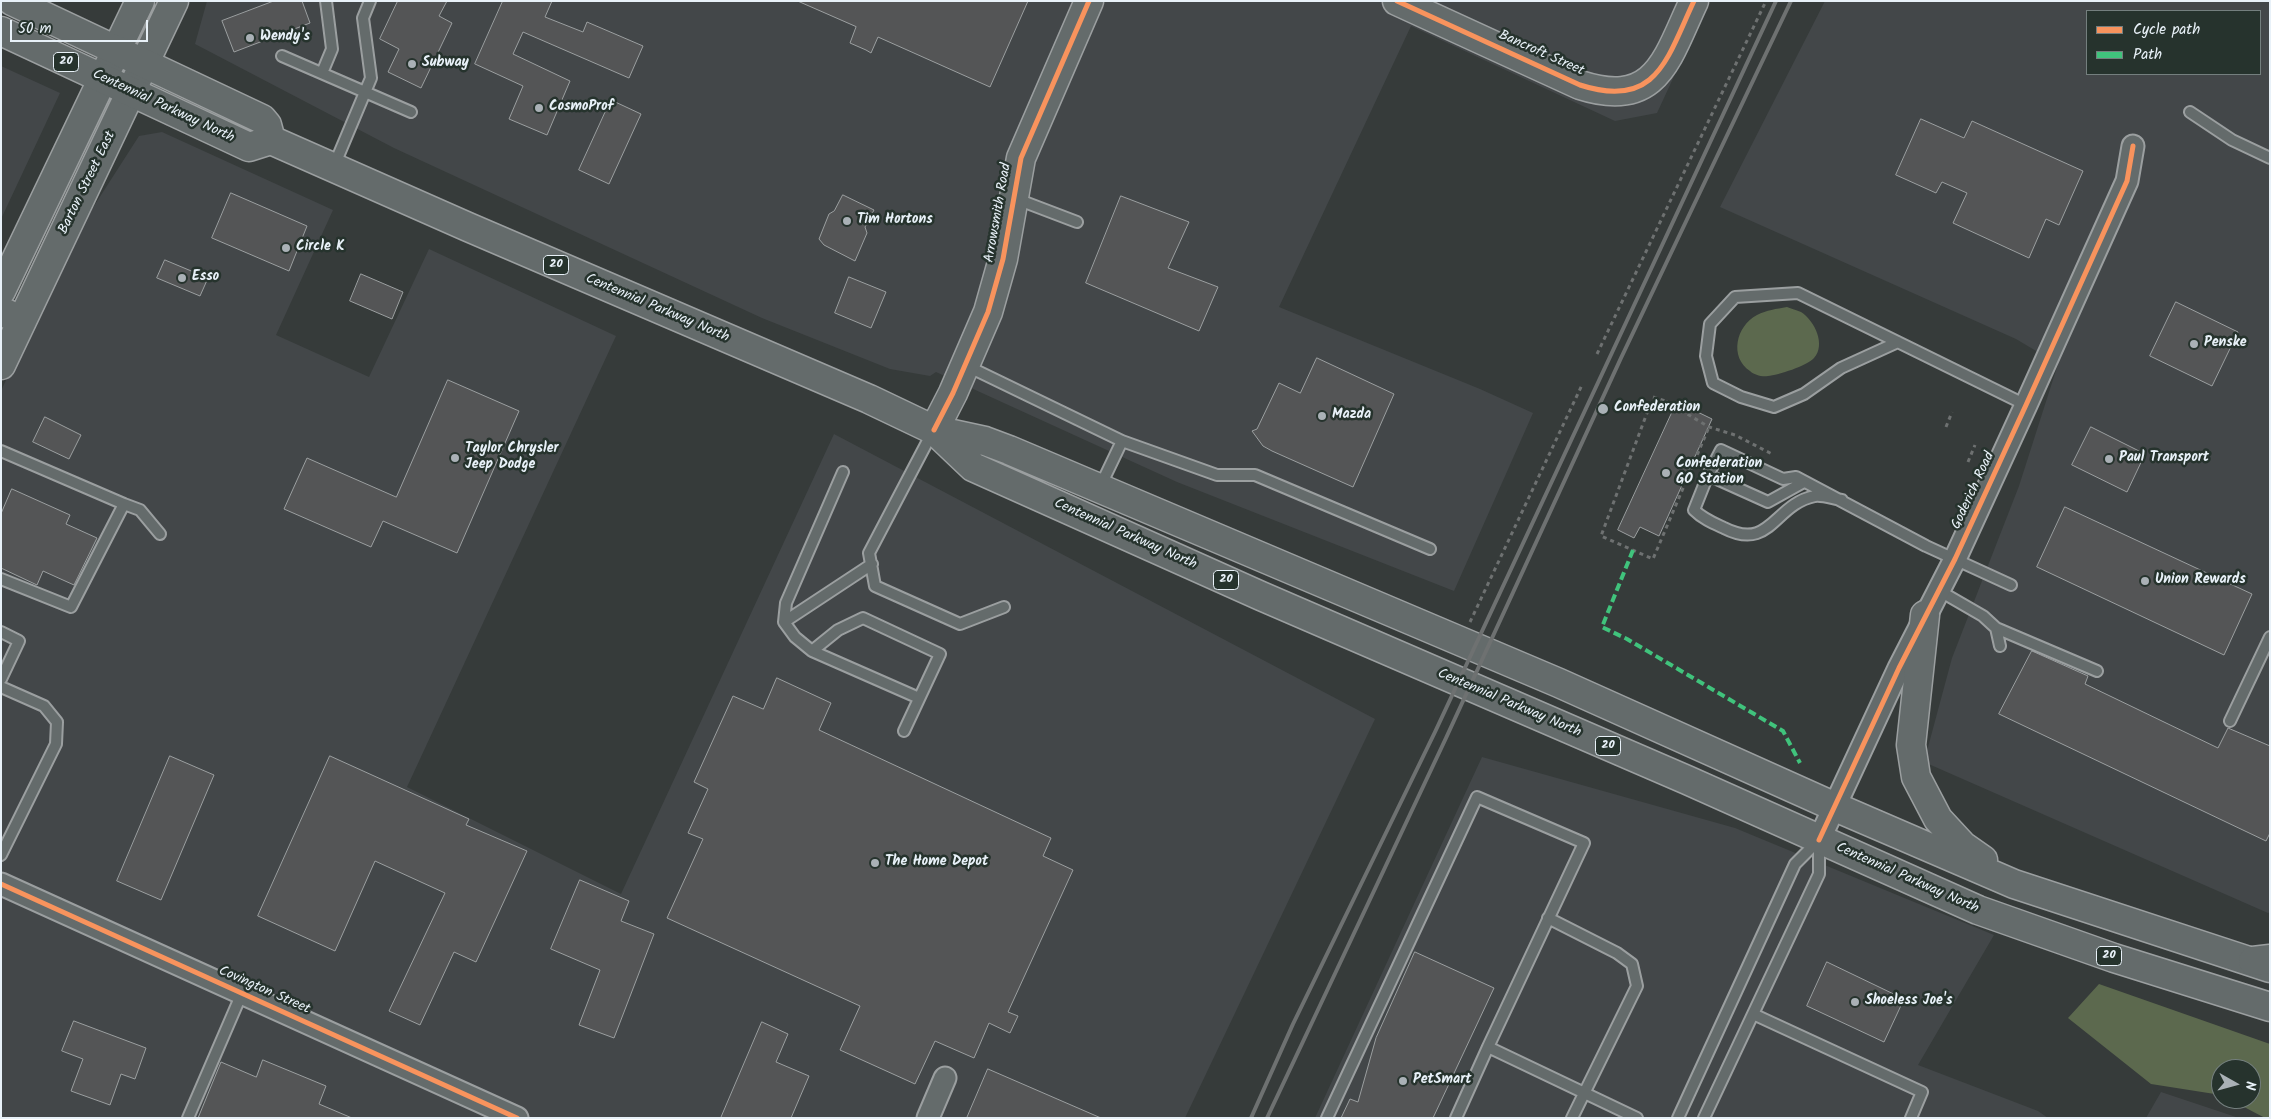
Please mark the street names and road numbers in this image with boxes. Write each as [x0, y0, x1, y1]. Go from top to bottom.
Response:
street label: Bancroft Street [1496, 28, 1586, 80]
road number: 20 [54, 52, 78, 72]
street label: Centennial Parkway North [89, 67, 237, 147]
street label: Barton Street East [56, 129, 120, 237]
street label: Arrowsmith Road [982, 162, 1016, 264]
road number: 20 [544, 256, 568, 274]
street label: Centennial Parkway North [583, 271, 731, 347]
street label: Goderich Road [1949, 450, 1999, 532]
street label: Centennial Parkway North [1051, 496, 1199, 574]
road number: 20 [1214, 570, 1238, 590]
street label: Centennial Parkway North [1435, 666, 1583, 742]
road number: 20 [1596, 736, 1620, 756]
street label: Centennial Parkway North [1833, 840, 1981, 918]
road number: 20 [2096, 946, 2122, 966]
street label: Covington Street [216, 963, 312, 1019]

